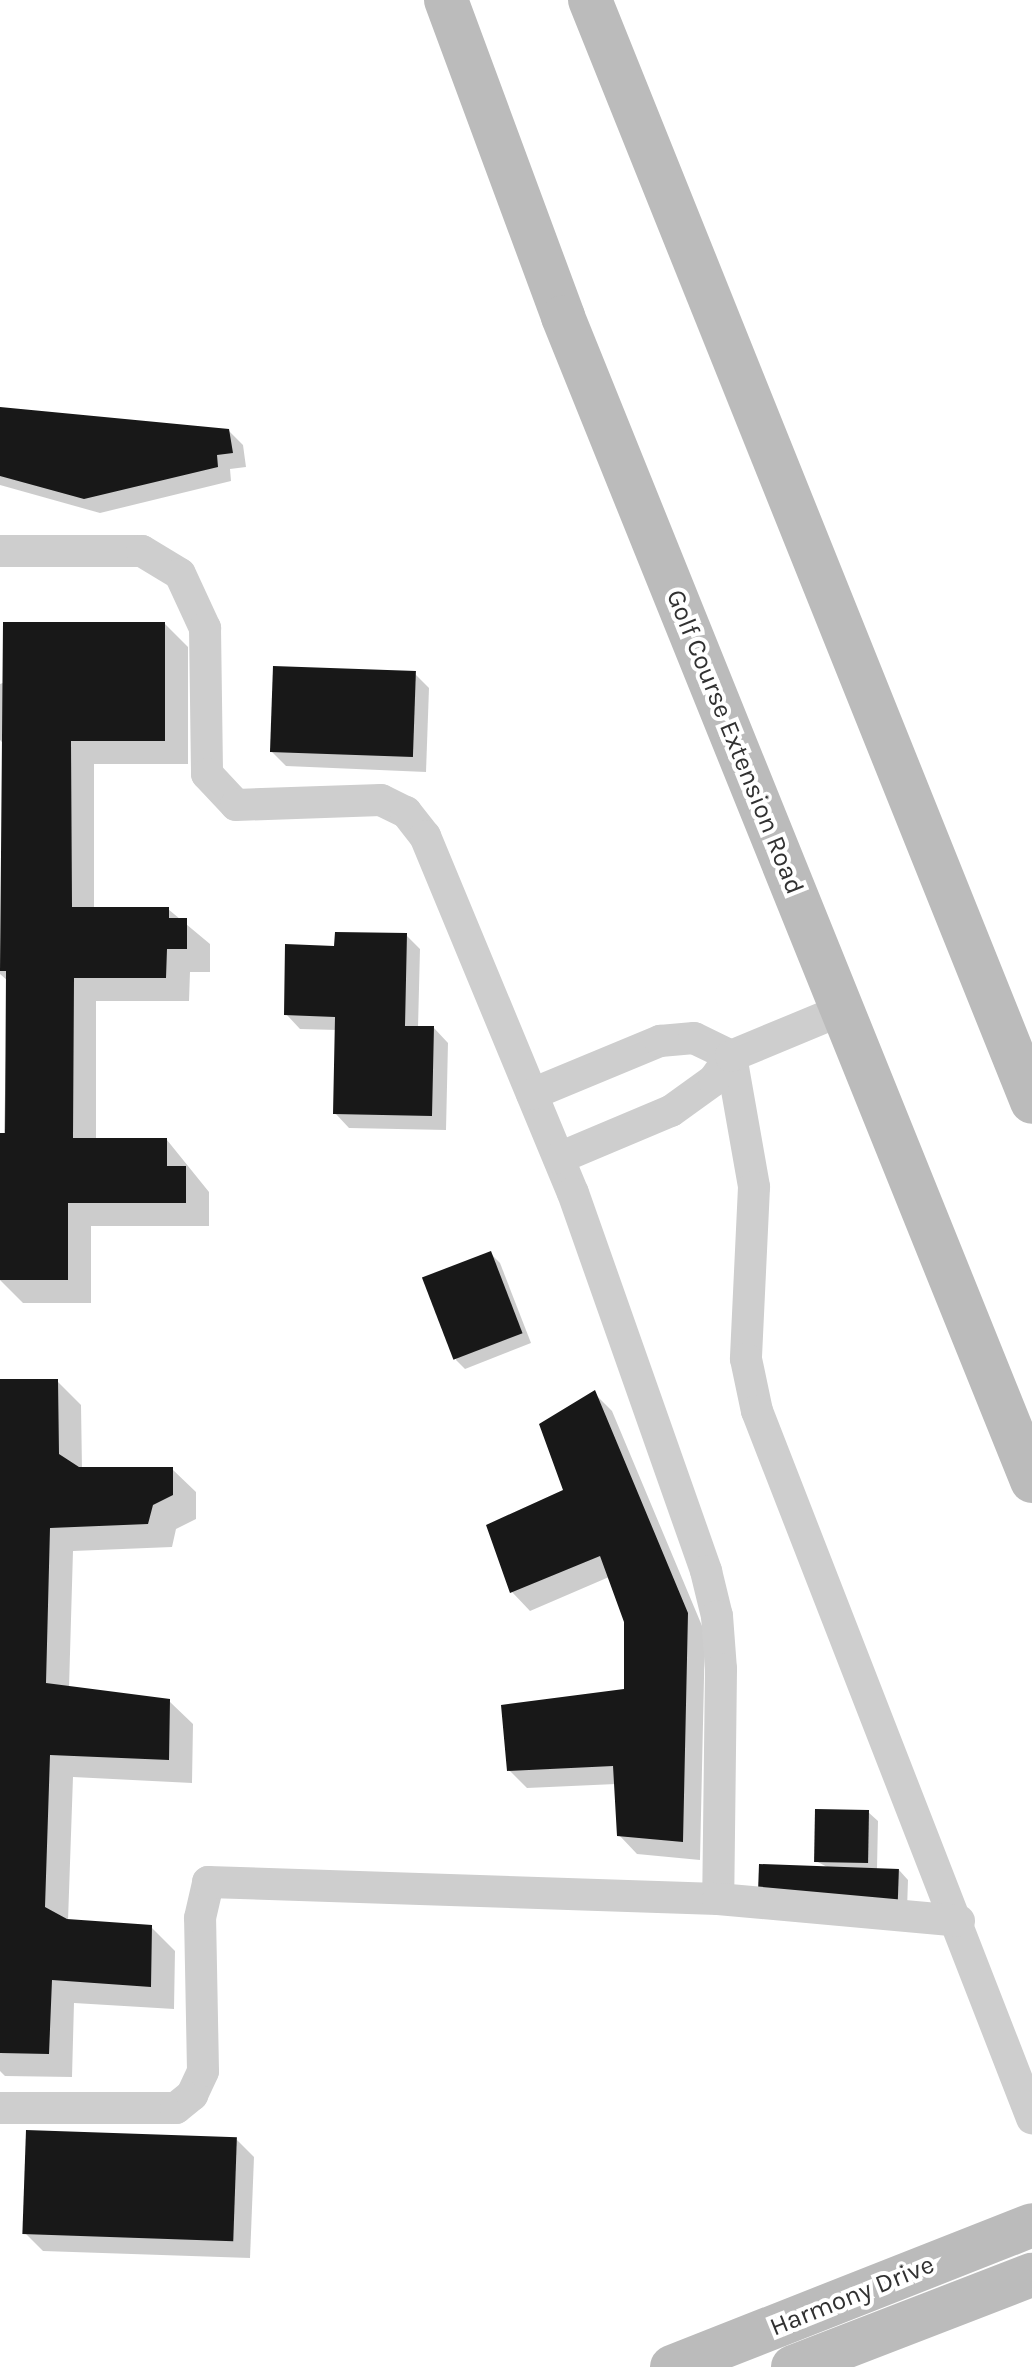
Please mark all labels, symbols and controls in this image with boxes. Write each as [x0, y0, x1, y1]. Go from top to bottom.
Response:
street label: Golf Course Extension Road [660, 585, 810, 899]
street label: Harmony Drive [765, 2249, 939, 2343]

